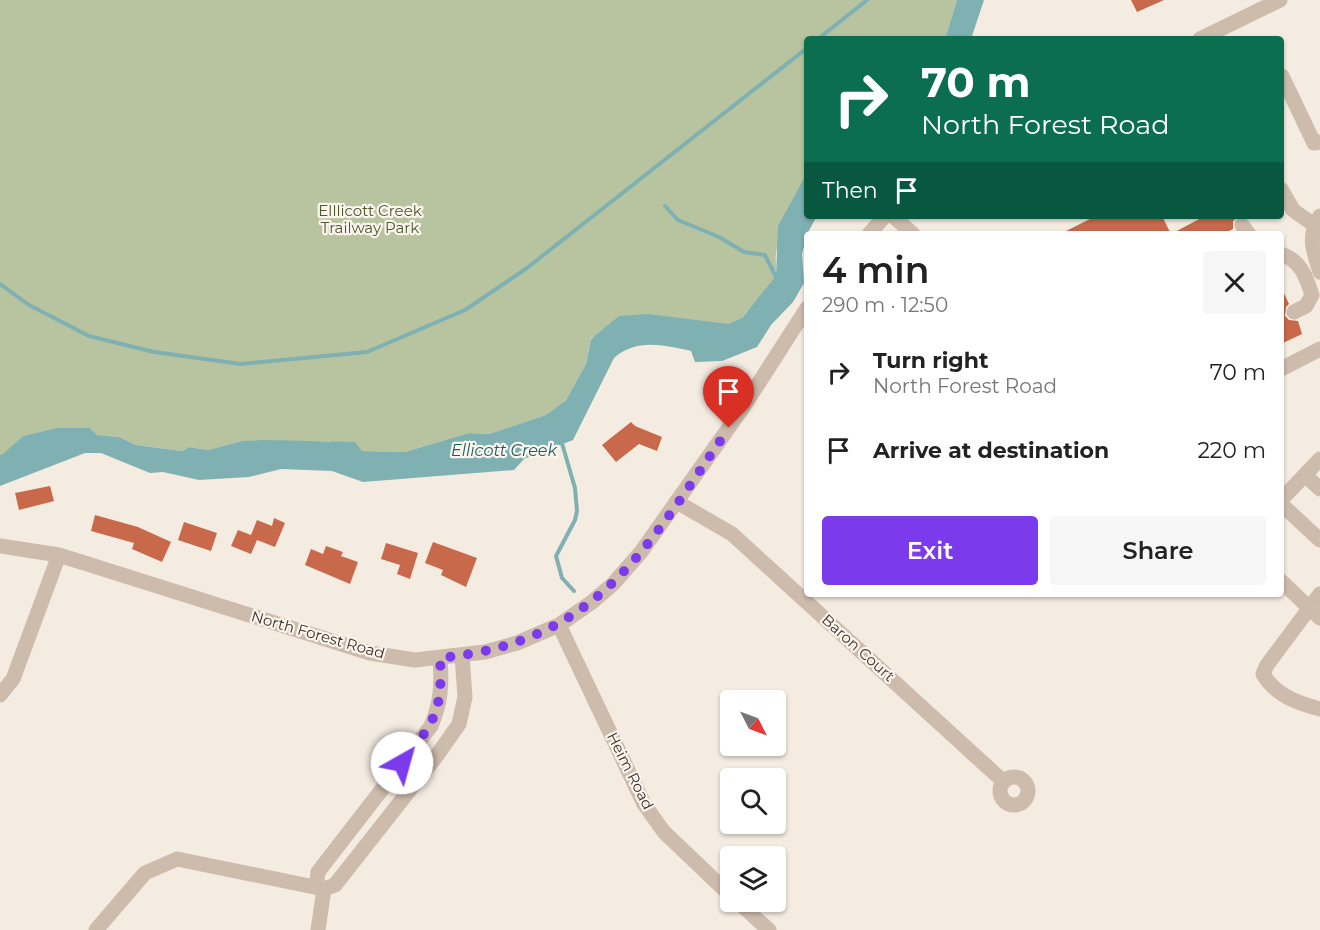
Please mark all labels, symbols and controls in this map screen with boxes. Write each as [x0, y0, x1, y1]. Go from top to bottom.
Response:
text: 70 m [921, 56, 1031, 108]
icon: right [822, 60, 900, 138]
text: North Forest Road [921, 108, 1170, 141]
icon: arrive [890, 174, 923, 207]
text: Then [822, 177, 878, 204]
park label: Elllicott Creek Trailway Park [318, 201, 422, 237]
text: 4 min [822, 248, 929, 292]
button: close [1203, 251, 1266, 314]
text: 290 m · 12:50 [822, 293, 948, 317]
text: Turn right [873, 347, 988, 374]
icon: right [822, 356, 855, 389]
text: 70 m [1210, 359, 1266, 386]
pin [703, 366, 754, 428]
text: North Forest Road [873, 374, 1057, 398]
icon: arrive [712, 375, 745, 408]
icon: arrive [822, 434, 855, 467]
text: Arrive at destination [873, 437, 1109, 464]
text: 220 m [1197, 437, 1266, 464]
water label: Ellicott Creek [451, 441, 559, 460]
button: Exit [822, 516, 1038, 585]
button: Share [1050, 516, 1266, 585]
street label: North Forest Road [249, 606, 387, 663]
street label: Baron Court [818, 610, 899, 685]
north arrow [720, 690, 786, 756]
map controls [720, 690, 786, 912]
street label: Heim Road [603, 729, 658, 813]
position arrow [370, 731, 434, 795]
button: search [720, 768, 786, 834]
button: layers [720, 846, 786, 912]

